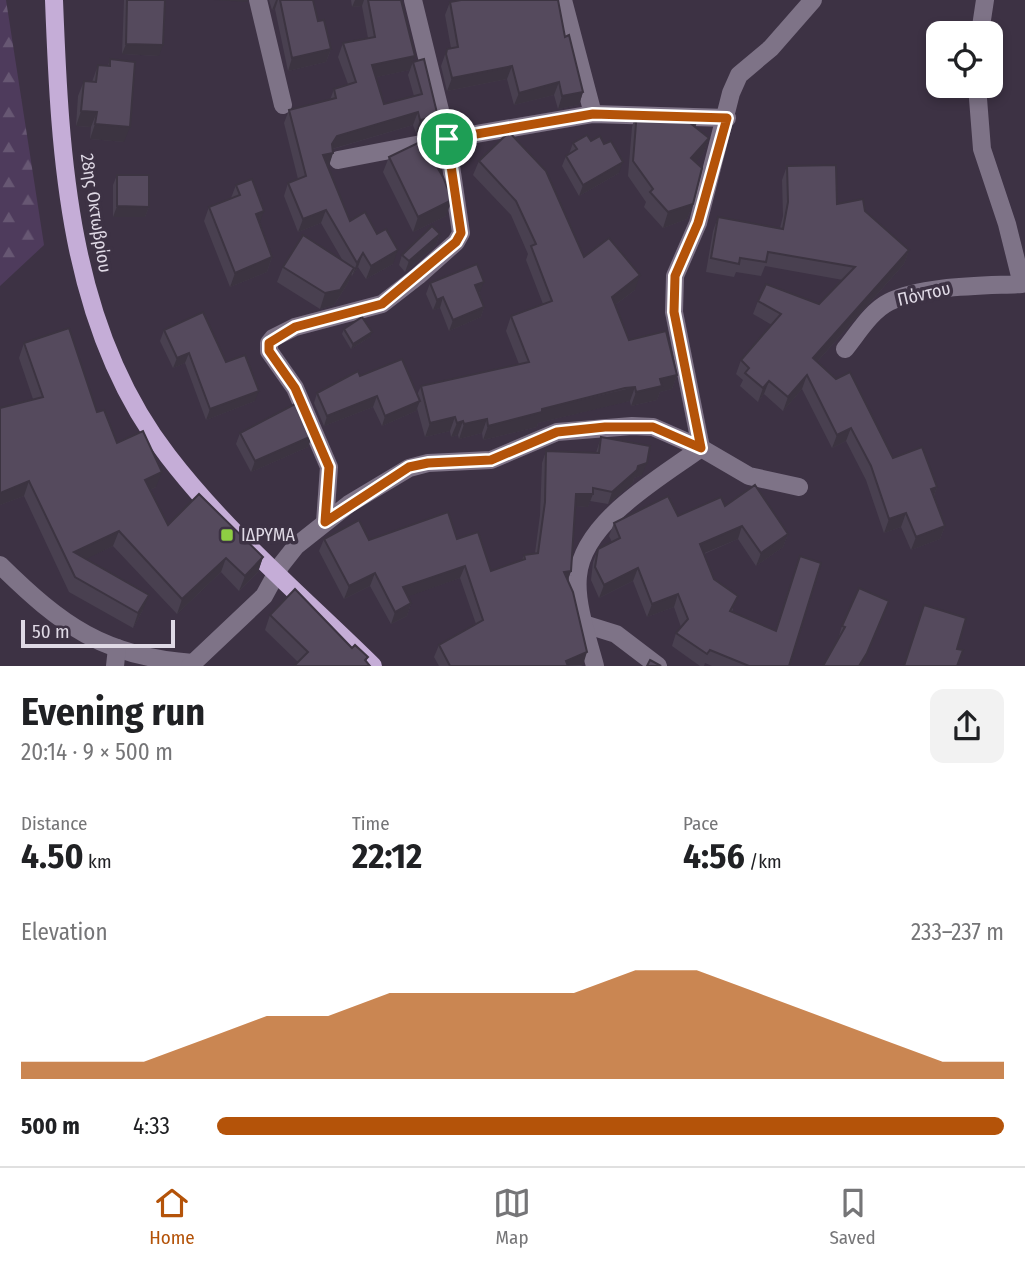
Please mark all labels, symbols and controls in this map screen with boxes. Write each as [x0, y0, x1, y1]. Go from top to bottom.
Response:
map controls [926, 21, 1003, 98]
button: locate [926, 21, 1003, 98]
pin [417, 109, 477, 169]
icon: arrive [428, 120, 466, 158]
street label: 28ης Οκτωβρίου [76, 152, 116, 274]
street label: Πόντου [895, 277, 953, 311]
place label: ΙΔΡΥΜΑ [241, 524, 296, 546]
marker: ΙΔΡΥΜΑ [219, 527, 235, 543]
scale bar [21, 617, 175, 648]
text: 50 m [32, 620, 70, 643]
text: Evening run [21, 689, 205, 735]
button: share [930, 689, 1004, 763]
text: 20:14 · 9 × 500 m [21, 738, 173, 766]
text: Distance [21, 812, 88, 835]
text: Time [352, 812, 390, 835]
text: Pace [683, 812, 718, 835]
text: 4.50 [21, 835, 84, 877]
text: 22:12 [352, 835, 422, 877]
text: 4:56 [683, 835, 745, 877]
text: km [84, 850, 112, 873]
text: /km [745, 850, 782, 873]
text: Elevation [21, 918, 108, 946]
text: 233–237 m [911, 918, 1004, 946]
text: 500 m [21, 1112, 80, 1140]
text: 4:33 [133, 1112, 170, 1140]
tab: Home [149, 1184, 195, 1249]
tab: Map [493, 1184, 531, 1249]
tab: Saved [829, 1184, 876, 1249]

